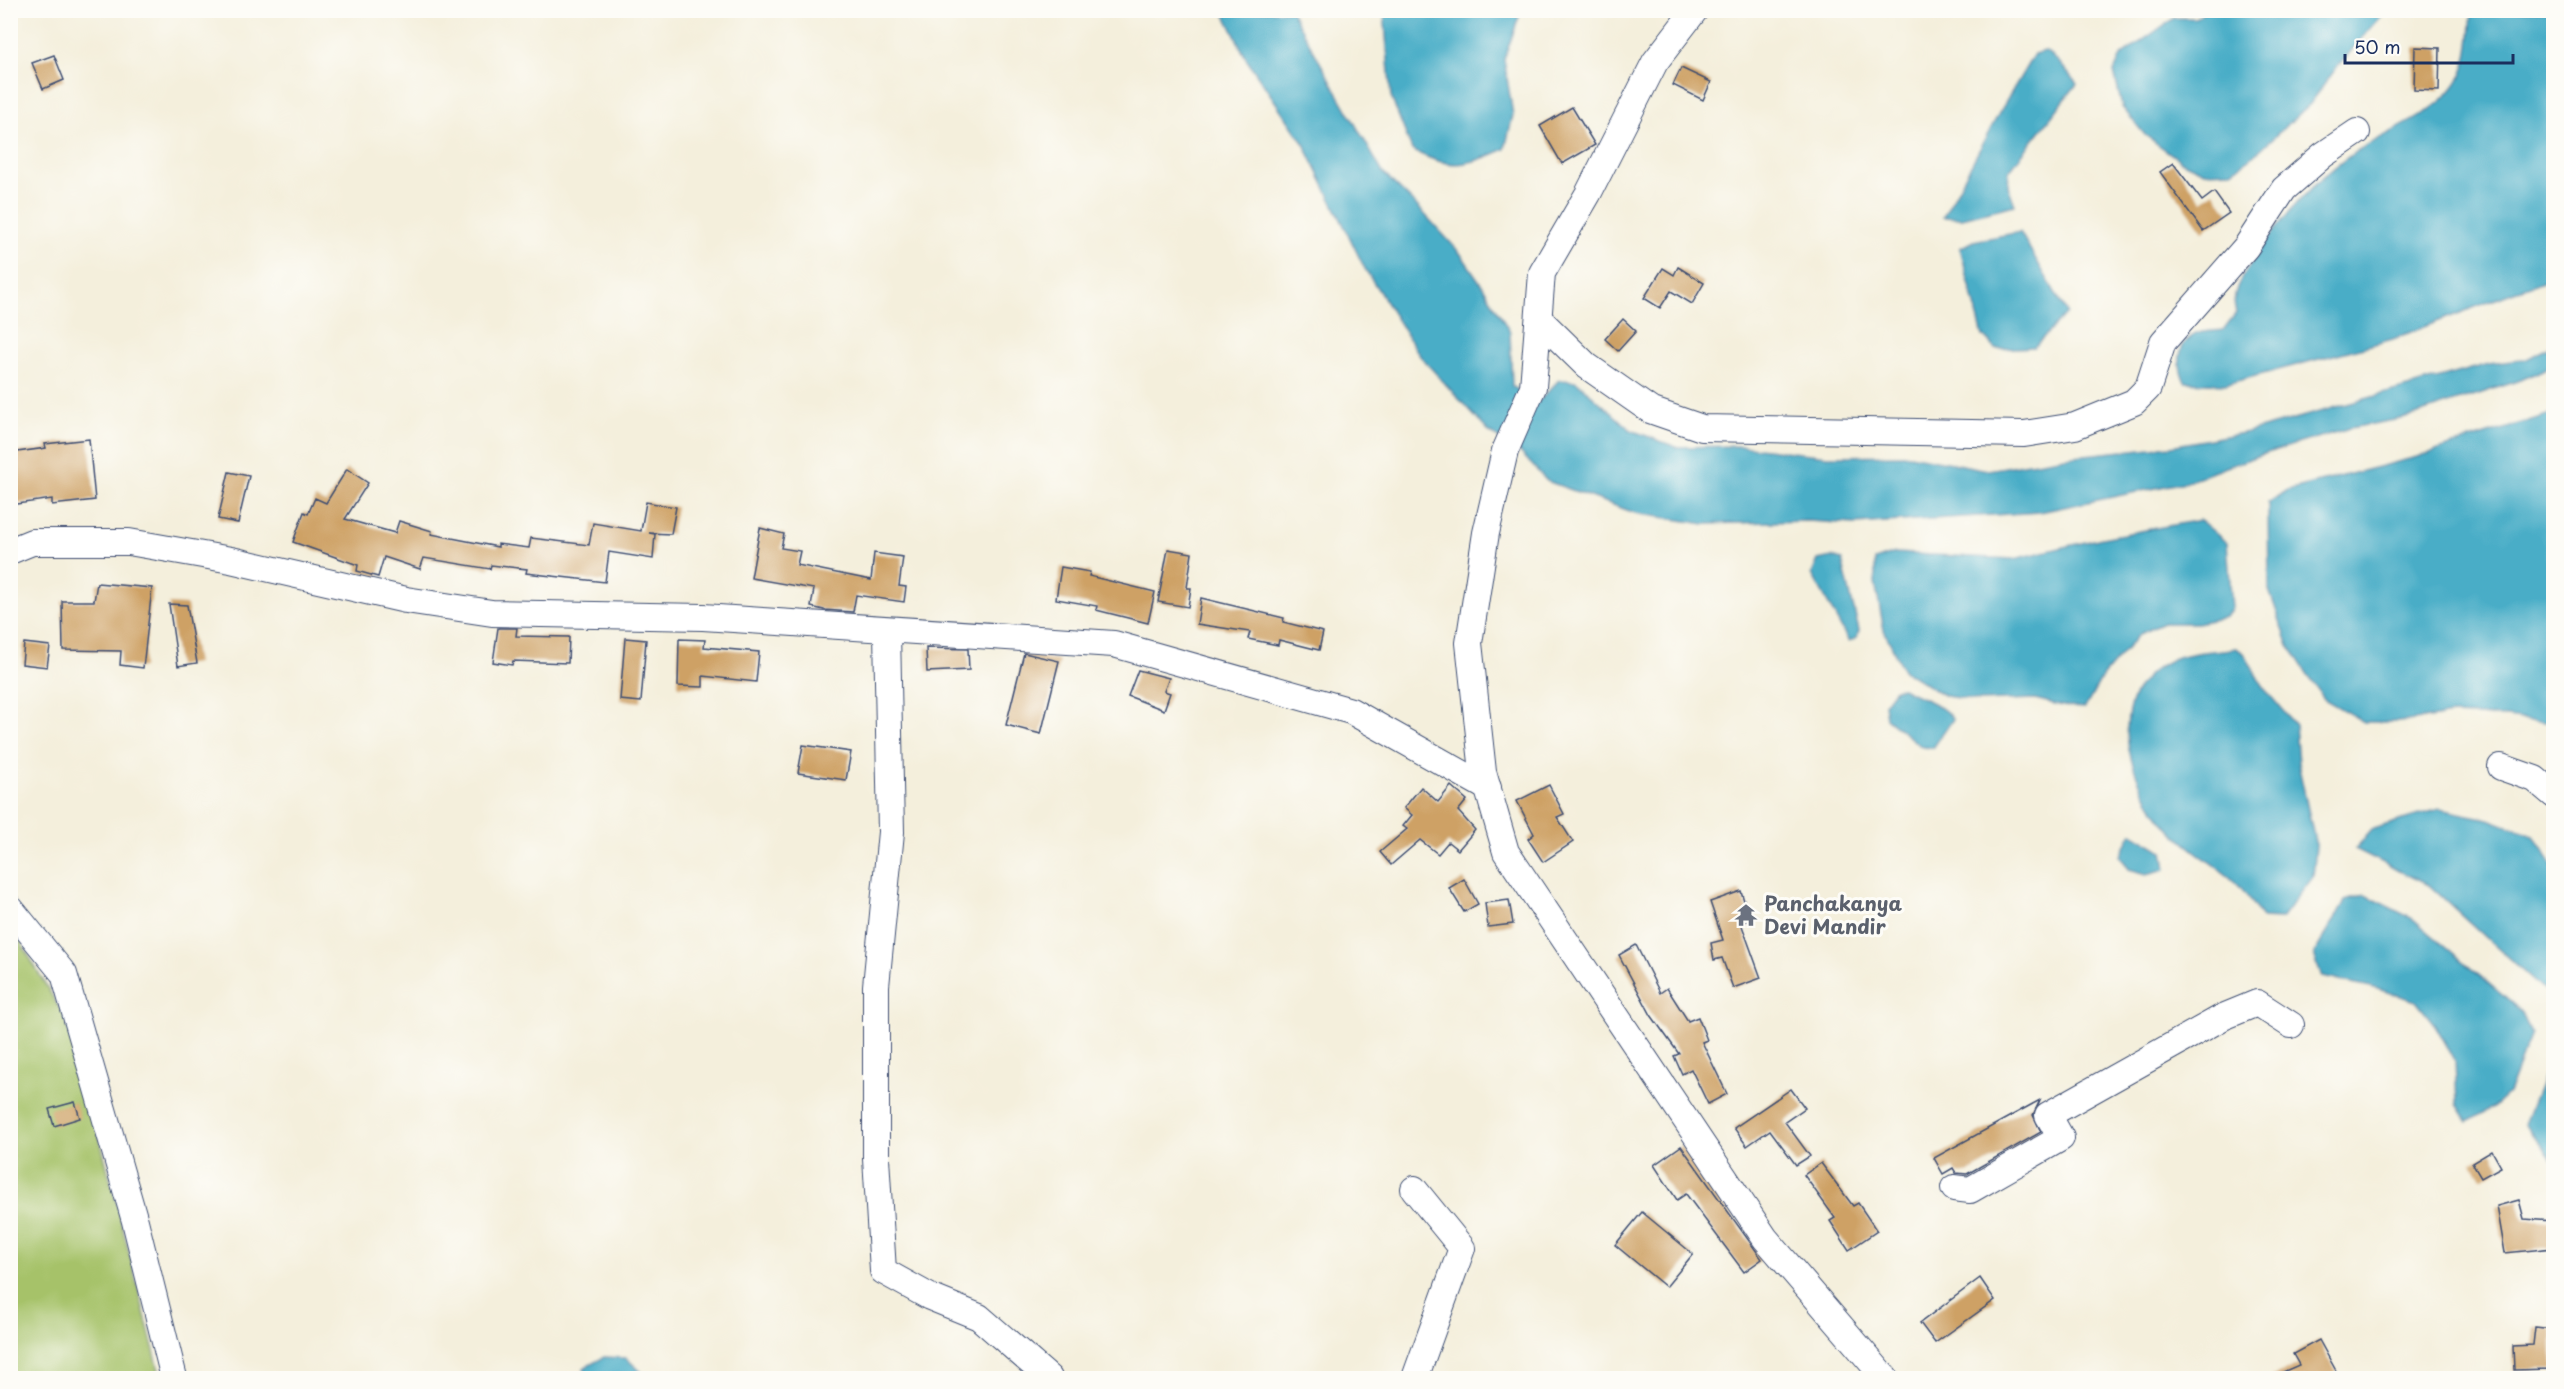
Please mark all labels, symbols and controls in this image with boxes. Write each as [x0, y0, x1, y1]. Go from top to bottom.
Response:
scale bar [2345, 27, 2513, 65]
text: 50 m [2354, 33, 2401, 60]
place label: Panchakanya Devi Mandir [1764, 888, 1902, 941]
temple icon: Panchakanya Devi Mandir [1733, 902, 1759, 928]

